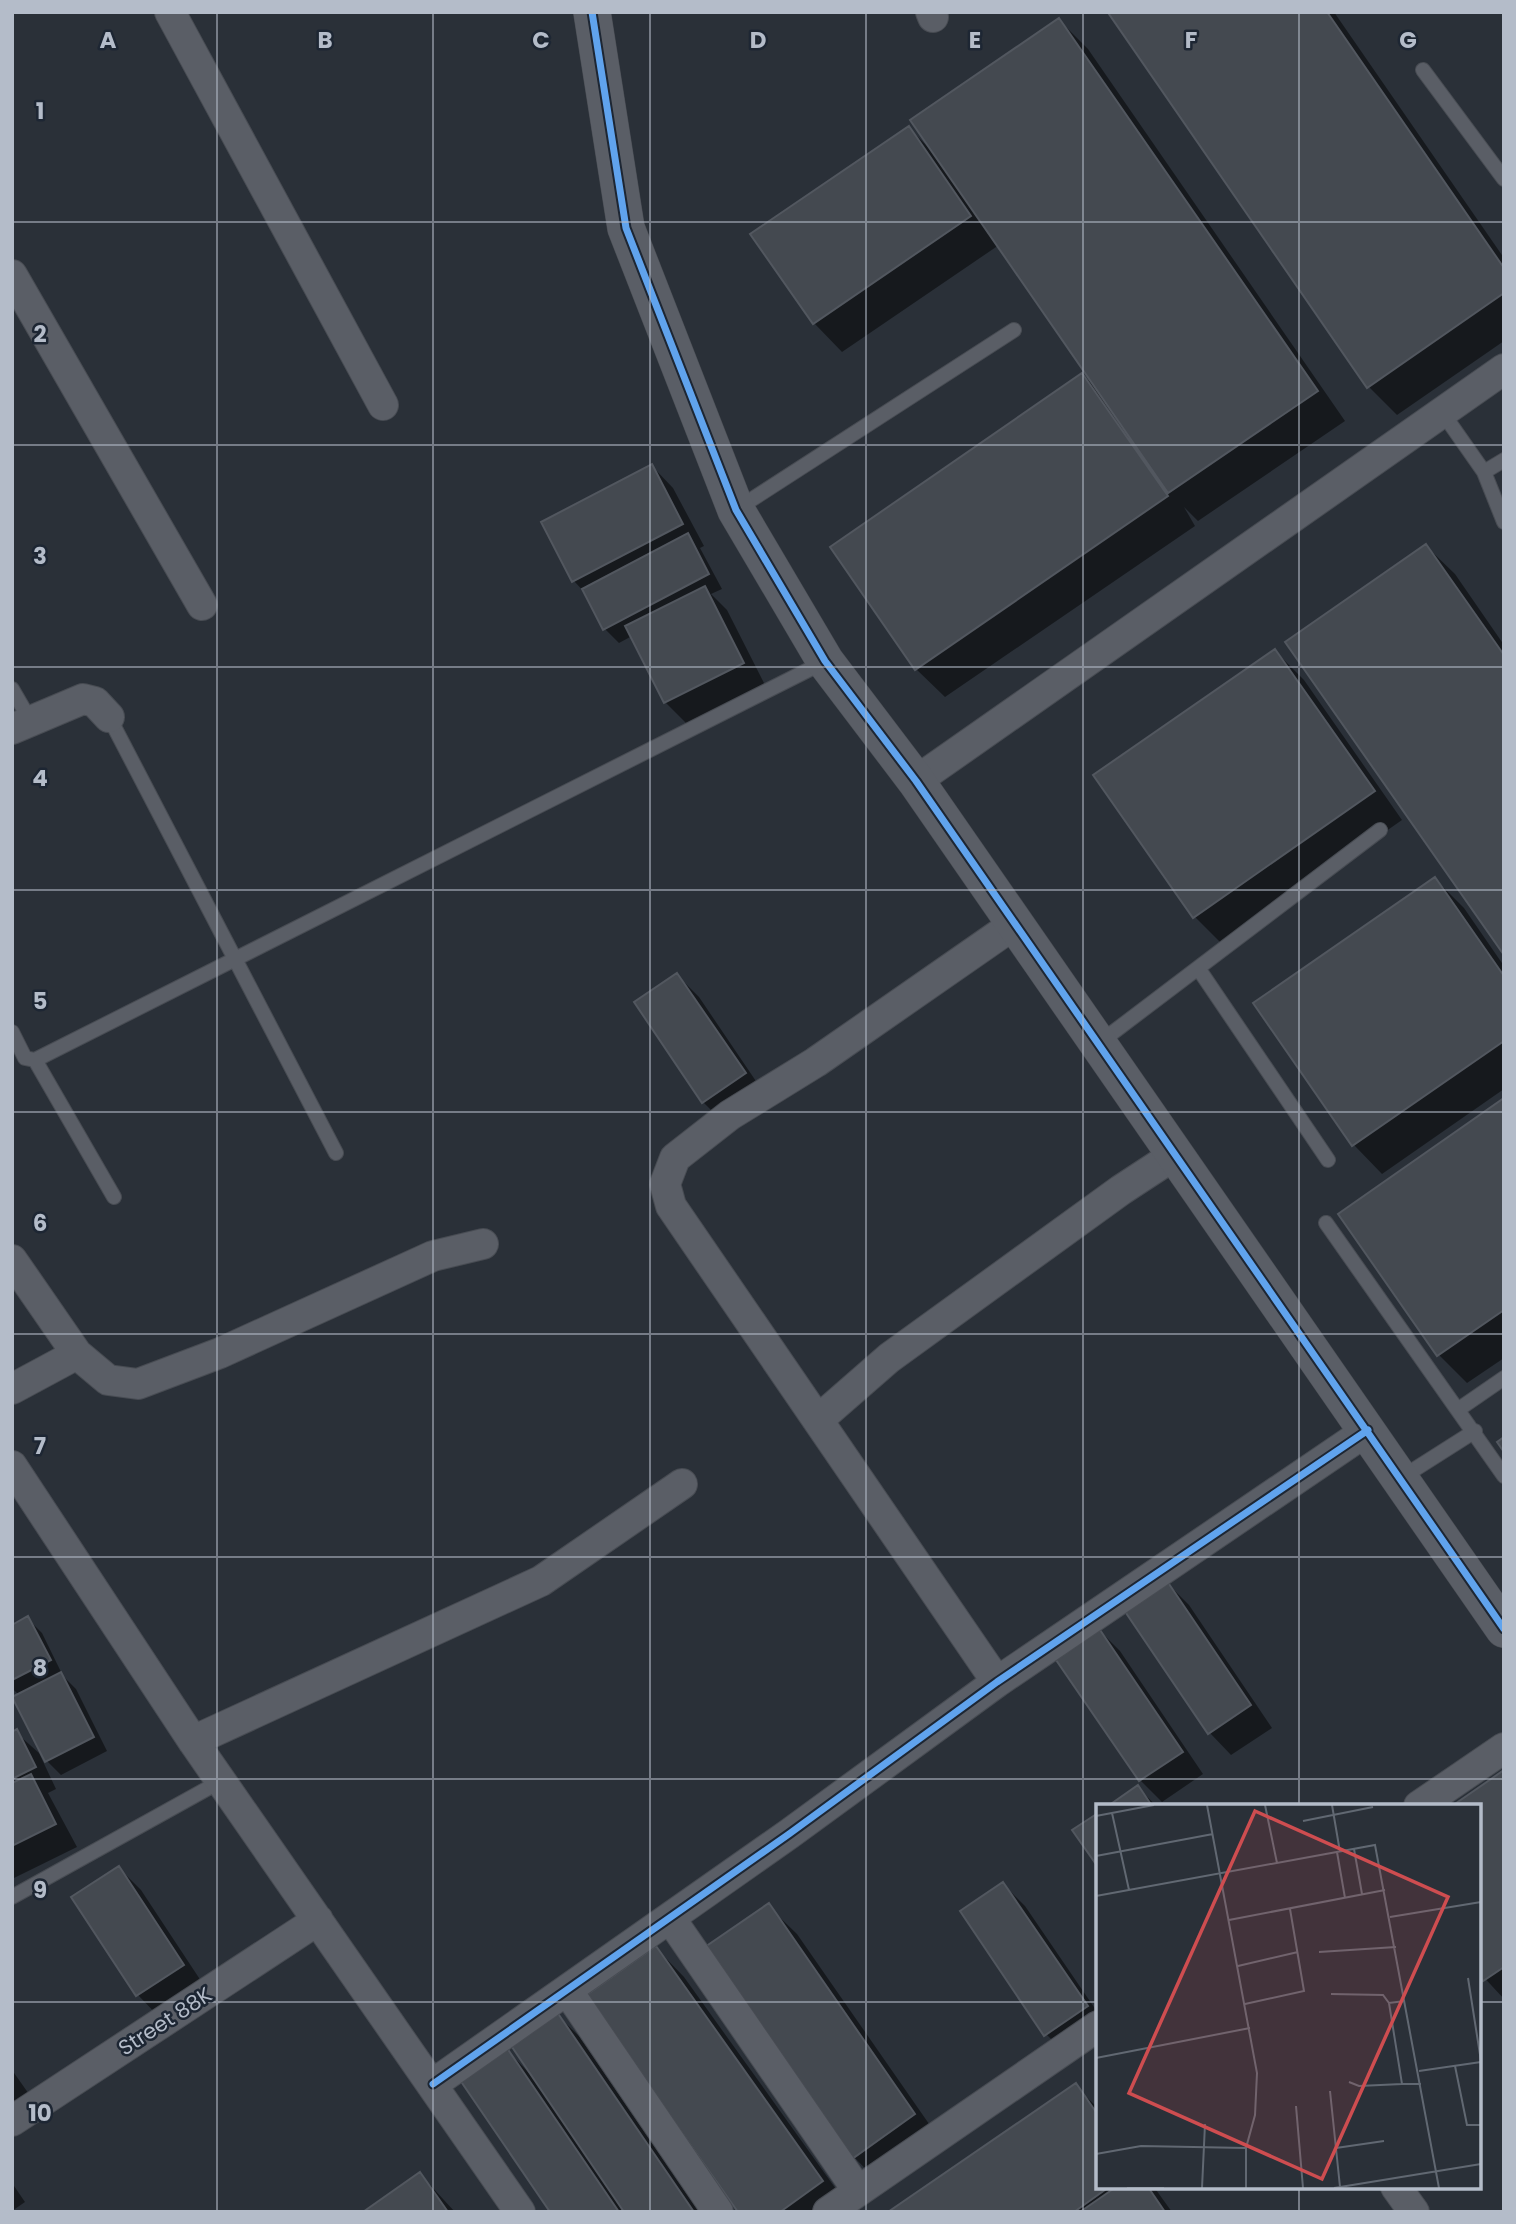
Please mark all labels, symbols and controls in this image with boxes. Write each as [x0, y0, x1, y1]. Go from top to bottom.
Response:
text: A [100, 24, 117, 56]
text: B [317, 24, 333, 56]
text: C [532, 24, 550, 56]
text: D [750, 24, 766, 56]
text: E [969, 24, 981, 56]
text: F [1185, 24, 1197, 56]
text: G [1399, 24, 1417, 56]
text: 1 [36, 95, 44, 127]
text: 2 [33, 318, 47, 350]
text: 3 [33, 540, 47, 572]
text: 4 [32, 762, 48, 794]
text: 5 [33, 985, 47, 1017]
text: 6 [33, 1207, 47, 1239]
text: 7 [34, 1430, 46, 1462]
text: 8 [33, 1652, 47, 1684]
inset map [1096, 1804, 1481, 2189]
text: 9 [33, 1874, 47, 1906]
street label: Street 88K [113, 1980, 218, 2062]
text: 10 [28, 2097, 52, 2129]

